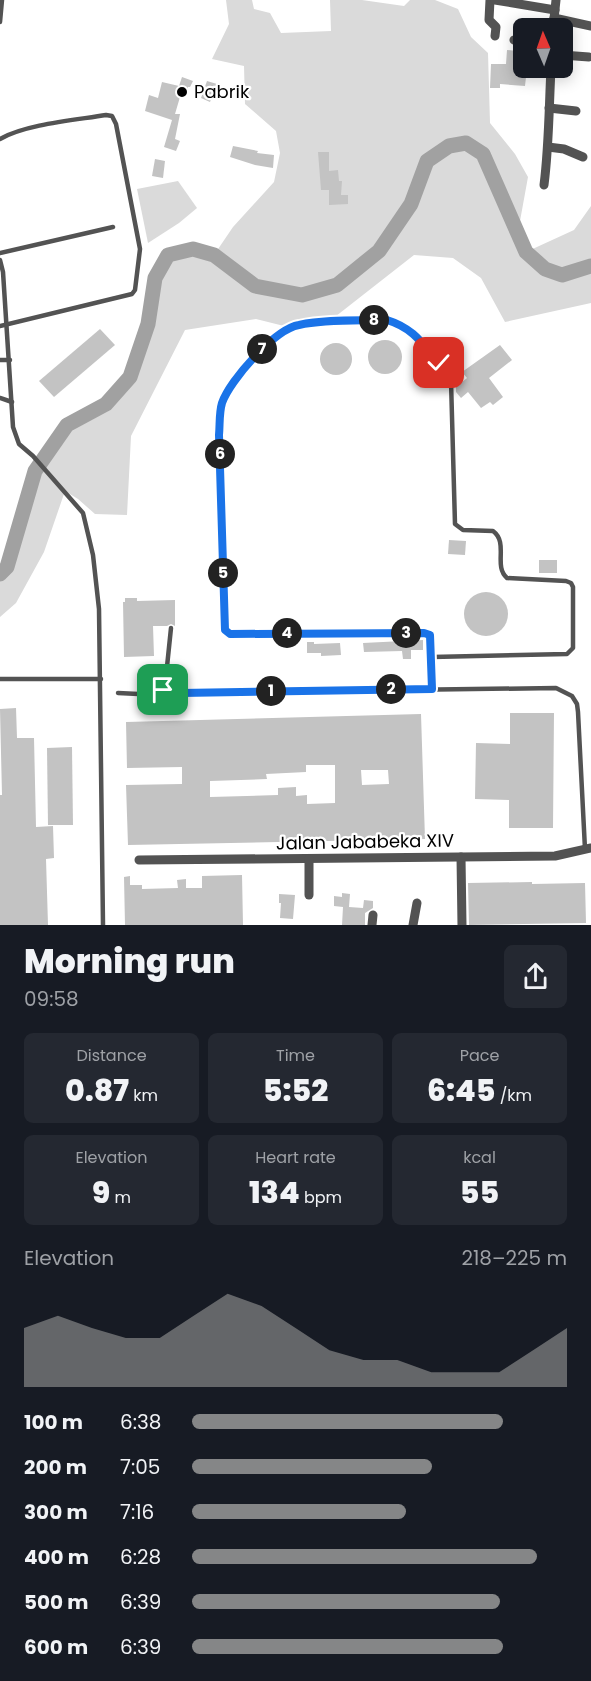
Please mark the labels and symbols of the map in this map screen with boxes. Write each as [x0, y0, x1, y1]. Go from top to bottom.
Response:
north arrow [513, 18, 573, 78]
place label: Pabrik [194, 79, 250, 104]
marker: Pabrik [175, 85, 189, 99]
pin: 8 [359, 305, 389, 335]
pin: 7 [247, 334, 277, 364]
pin [413, 337, 464, 388]
pin: 6 [205, 439, 235, 469]
pin: 5 [208, 558, 238, 588]
pin: 4 [272, 618, 302, 648]
pin: 3 [391, 618, 421, 648]
pin [137, 664, 188, 715]
pin: 2 [376, 674, 406, 704]
pin: 1 [256, 676, 286, 706]
street label: Jalan Jababeka XIV [276, 827, 454, 856]

